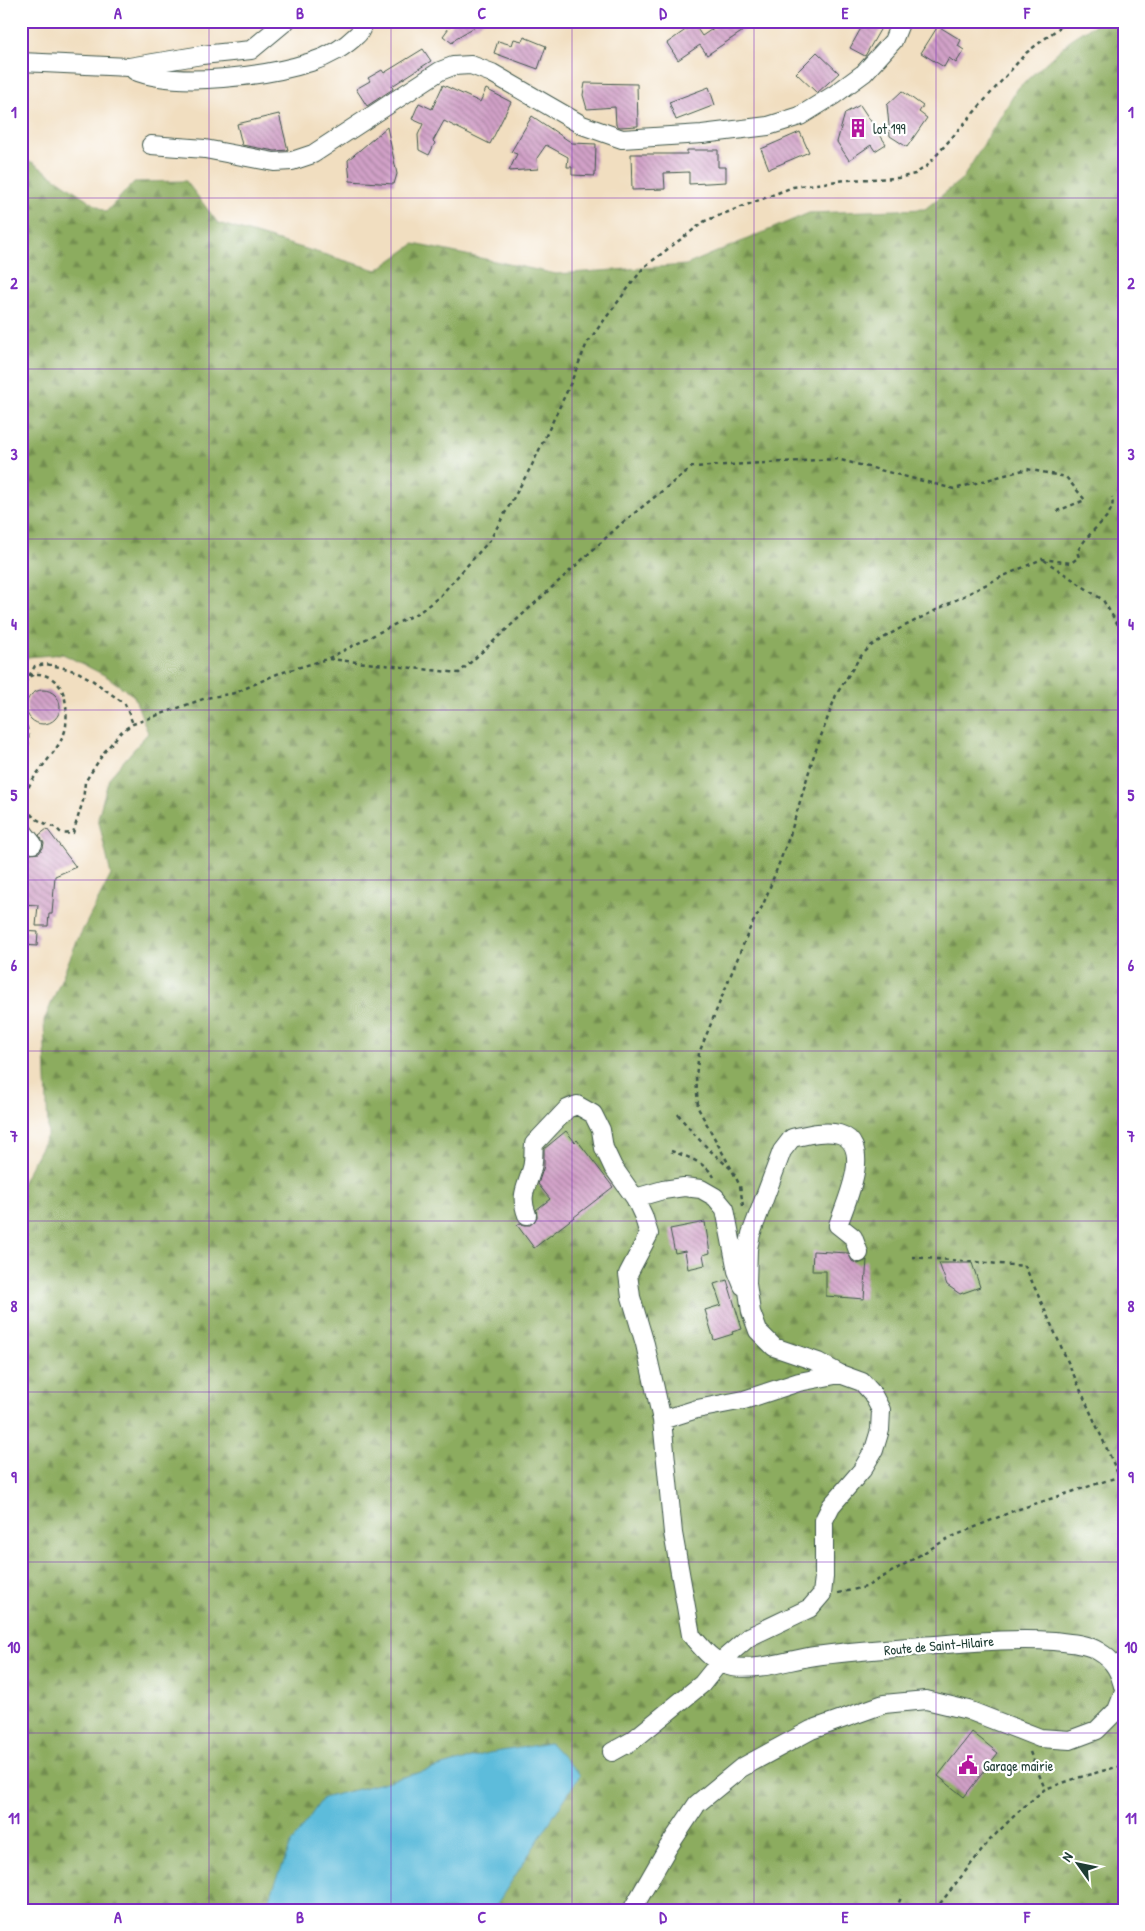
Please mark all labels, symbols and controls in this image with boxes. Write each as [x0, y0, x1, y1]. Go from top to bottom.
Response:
text: A [114, 2, 122, 24]
text: B [296, 2, 304, 24]
text: C [478, 2, 487, 24]
text: D [659, 2, 667, 24]
text: E [841, 2, 849, 24]
text: F [1023, 2, 1031, 24]
text: 1 [11, 101, 17, 123]
text: 1 [1128, 101, 1134, 123]
building icon: lot 199 [847, 117, 869, 139]
place label: lot 199 [873, 119, 906, 138]
text: 2 [10, 272, 18, 294]
text: 2 [1127, 272, 1135, 294]
text: 3 [10, 443, 18, 465]
text: 3 [1127, 443, 1135, 465]
text: 4 [11, 613, 17, 635]
text: 4 [1128, 613, 1134, 635]
text: 5 [11, 784, 18, 806]
text: 5 [1128, 784, 1135, 806]
text: 6 [11, 954, 18, 976]
text: 6 [1128, 954, 1135, 976]
text: 7 [9, 1125, 18, 1147]
text: 7 [1126, 1125, 1135, 1147]
text: 8 [11, 1295, 18, 1317]
text: 8 [1128, 1295, 1135, 1317]
text: 9 [11, 1466, 17, 1488]
text: 9 [1128, 1466, 1134, 1488]
street label: Route de Saint-Hilaire [883, 1631, 995, 1659]
text: 10 [8, 1636, 20, 1658]
text: 10 [1125, 1636, 1137, 1658]
public building icon: Garage mairie [957, 1754, 979, 1776]
place label: Garage mairie [983, 1756, 1054, 1776]
text: 11 [8, 1807, 20, 1829]
text: 11 [1125, 1807, 1137, 1829]
north arrow [1052, 1838, 1102, 1888]
text: N [1057, 1848, 1077, 1865]
text: A [114, 1906, 122, 1928]
text: B [296, 1906, 304, 1928]
text: C [478, 1906, 487, 1928]
text: D [659, 1906, 667, 1928]
text: E [841, 1906, 849, 1928]
text: F [1023, 1906, 1031, 1928]

